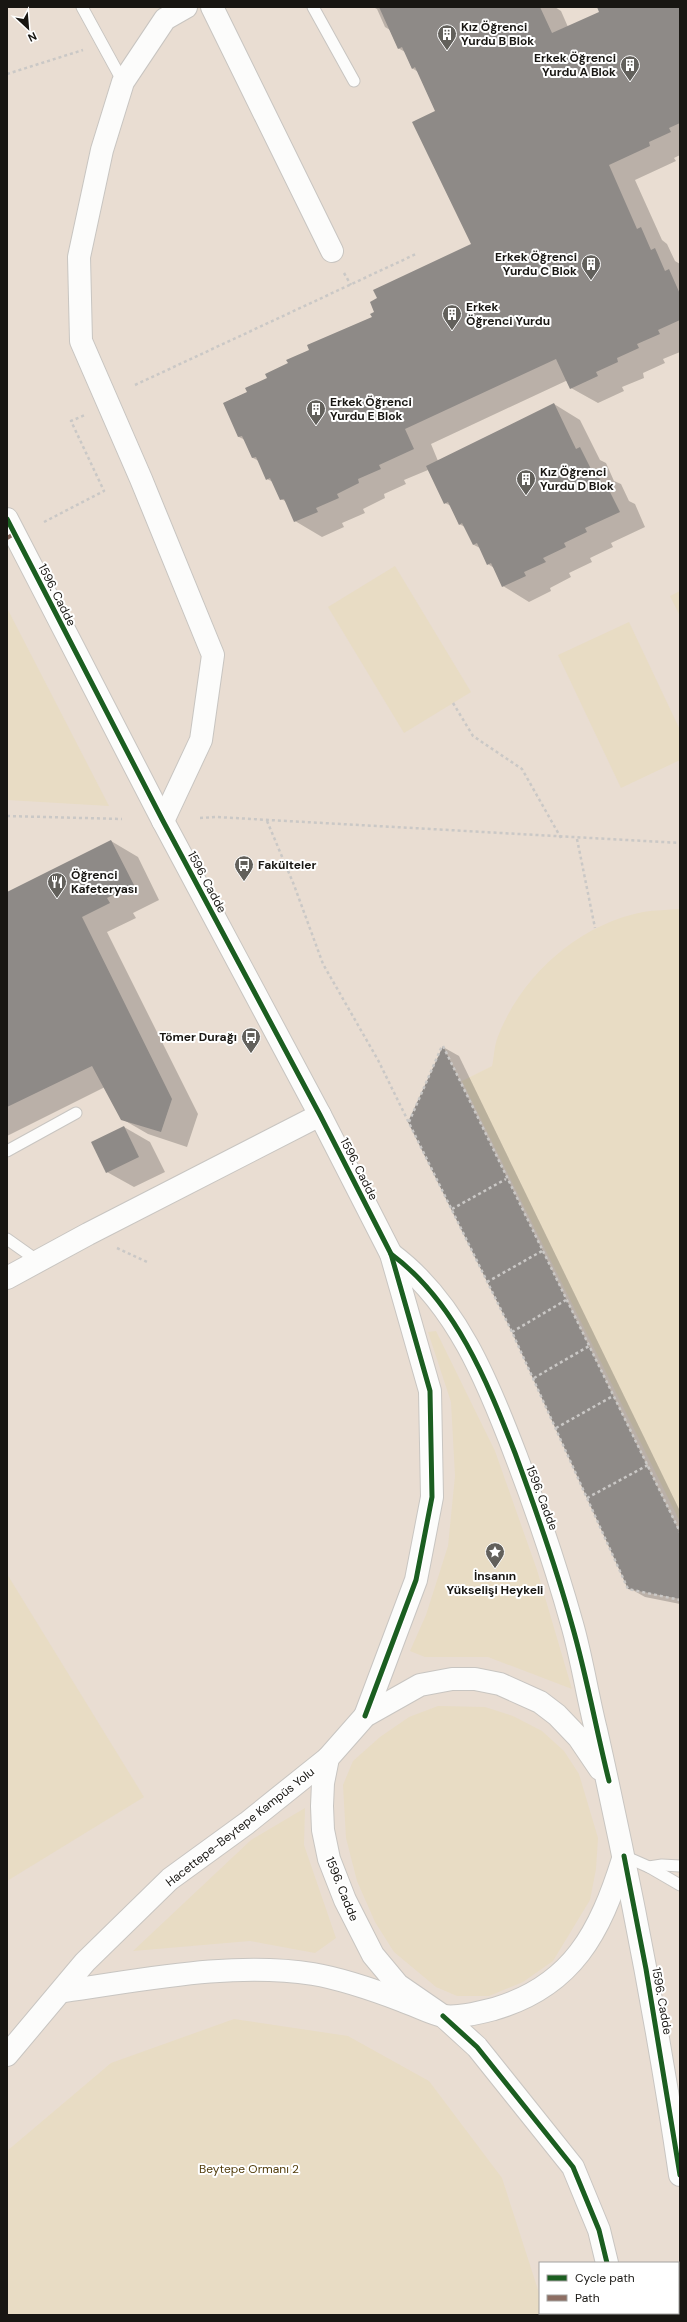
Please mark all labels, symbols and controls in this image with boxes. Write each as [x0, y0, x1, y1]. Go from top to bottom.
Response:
north arrow [8, 8, 48, 48]
place label: Kız Öğrenci Yurdu B Blok [461, 19, 534, 49]
building icon: Kız Öğrenci Yurdu B Blok [436, 23, 458, 51]
text: N [26, 29, 39, 45]
place label: Erkek Öğrenci Yurdu A Blok [534, 50, 616, 80]
building icon: Erkek Öğrenci Yurdu A Blok [619, 54, 641, 82]
place label: Erkek Öğrenci Yurdu C Blok [495, 249, 577, 279]
building icon: Erkek Öğrenci Yurdu C Blok [580, 253, 602, 281]
place label: Erkek Öğrenci Yurdu [466, 299, 550, 329]
building icon: Erkek Öğrenci Yurdu [441, 303, 463, 331]
place label: Erkek Öğrenci Yurdu E Blok [330, 394, 412, 424]
building icon: Erkek Öğrenci Yurdu E Blok [305, 398, 327, 426]
place label: Kız Öğrenci Yurdu D Blok [540, 464, 614, 494]
building icon: Kız Öğrenci Yurdu D Blok [515, 468, 537, 496]
street label: 1596. Cadde [34, 561, 80, 629]
street label: 1596. Cadde [184, 848, 230, 916]
bus stop icon: Fakülteler [233, 854, 255, 882]
place label: Fakülteler [258, 857, 316, 873]
place label: Öğrenci Kafeteryası [71, 867, 137, 897]
restaurant icon: Öğrenci Kafeteryası [46, 871, 68, 899]
bus stop icon: Tömer Durağı [240, 1026, 262, 1054]
place label: Tömer Durağı [159, 1029, 237, 1045]
street label: 1596. Cadde [336, 1135, 382, 1203]
street label: 1596. Cadde [522, 1463, 562, 1533]
place icon: İnsanın Yükselişi Heykeli [484, 1541, 506, 1569]
place label: İnsanın Yükselişi Heykeli [447, 1568, 543, 1598]
street label: Hacettepe-Beytepe Kampüs Yolu [162, 1764, 318, 1890]
street label: 1596. Cadde [322, 1855, 362, 1924]
street label: 1596. Cadde [648, 1966, 676, 2036]
park label: Beytepe Ormanı 2 [199, 2161, 299, 2177]
legend [539, 2262, 679, 2314]
text: Cycle path [575, 2270, 635, 2286]
text: Path [575, 2290, 600, 2306]

